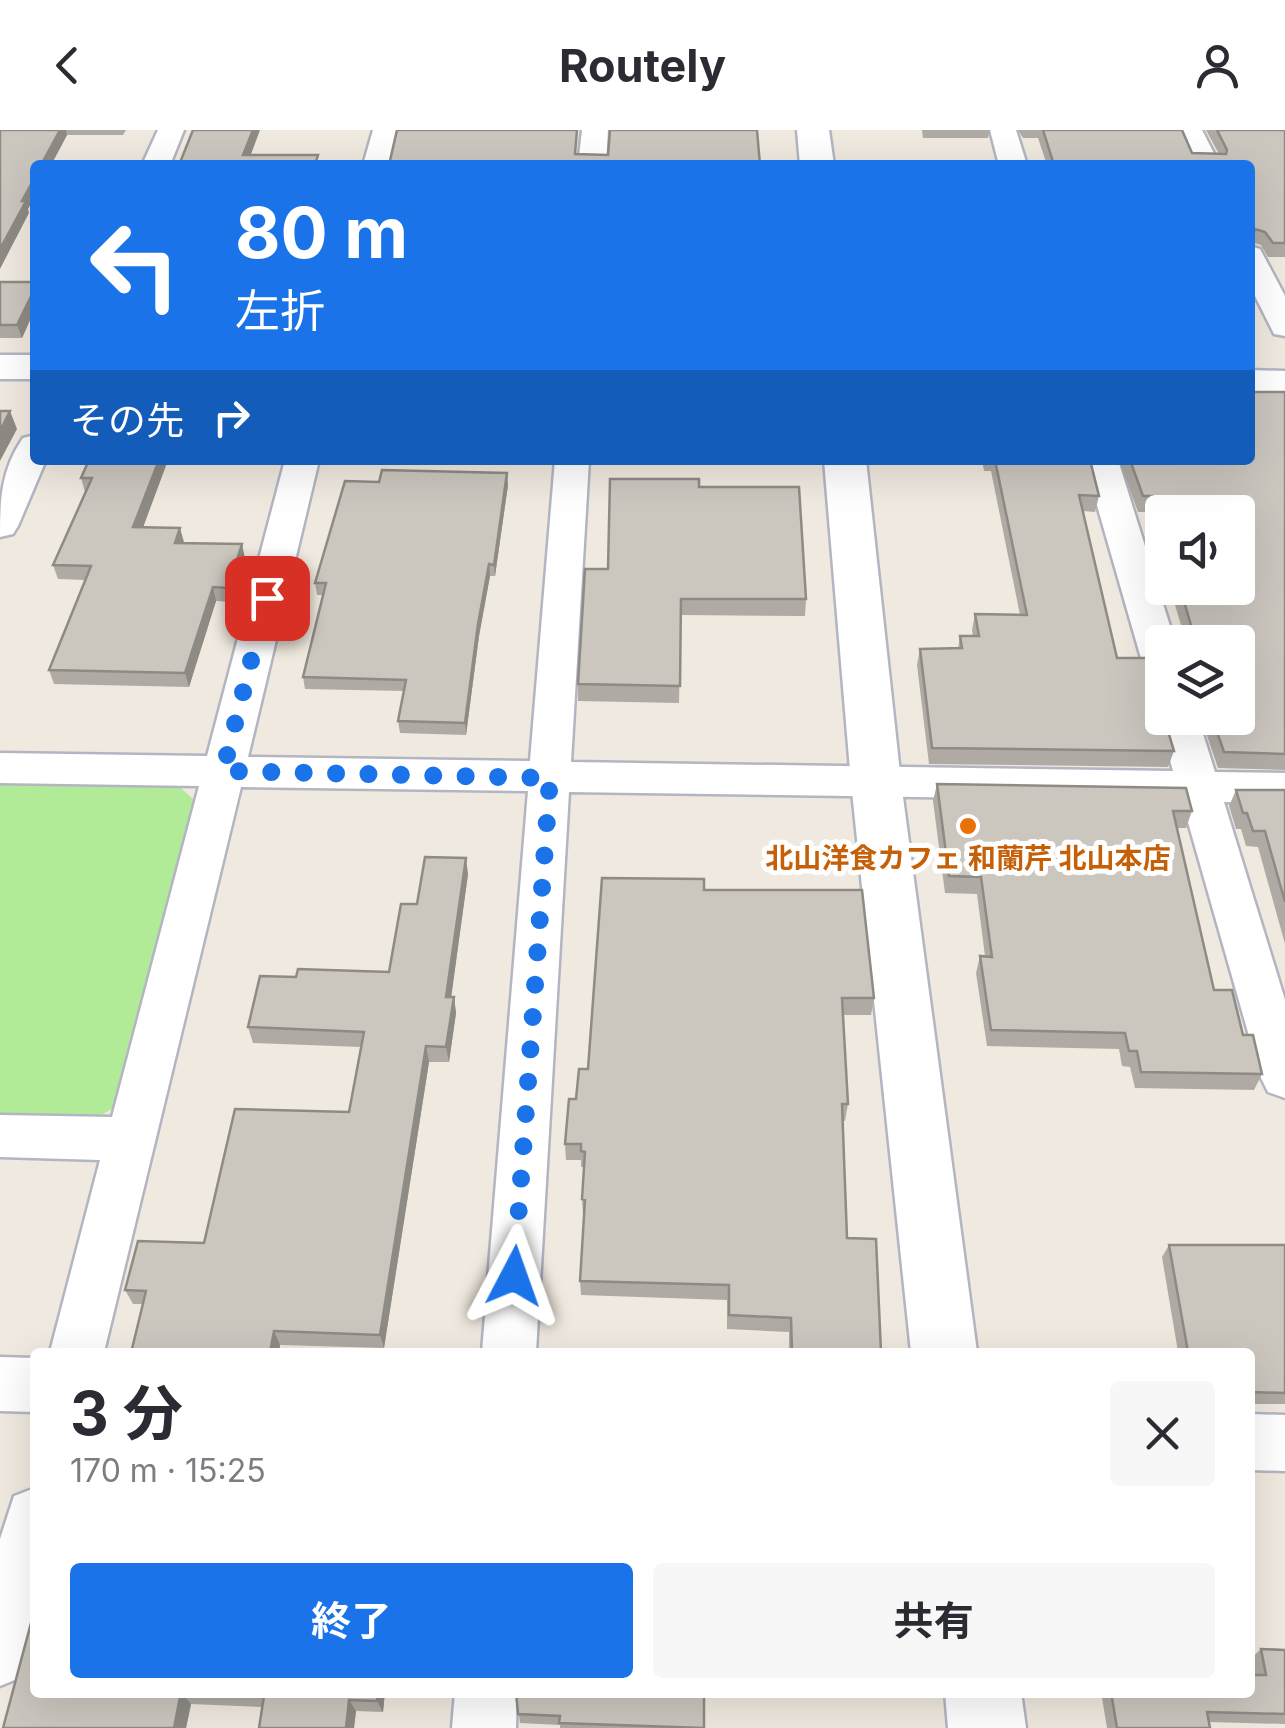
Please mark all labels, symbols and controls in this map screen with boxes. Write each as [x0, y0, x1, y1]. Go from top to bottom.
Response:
icon: back [40, 38, 95, 93]
text: Routely [559, 38, 726, 93]
icon: person [1190, 38, 1245, 93]
text: 80 m [235, 190, 408, 275]
icon: left [70, 200, 200, 330]
text: 左折 [235, 283, 325, 338]
icon: right [204, 390, 259, 445]
text: その先 [70, 397, 184, 443]
map controls [1145, 495, 1255, 735]
button: sound [1145, 495, 1255, 605]
pin [225, 556, 310, 641]
icon: arrive [240, 571, 295, 626]
button: layers [1145, 625, 1255, 735]
marker: 北山洋食カフェ 和蘭芹 北山本店 [957, 815, 979, 837]
place label: 北山洋食カフェ 和蘭芹 北山本店 [765, 841, 1171, 875]
position arrow [462, 1224, 566, 1328]
text: 3 分 [70, 1377, 183, 1449]
button: close [1110, 1381, 1215, 1486]
text: 170 m · 15:25 [70, 1451, 266, 1490]
button: 終了 [70, 1563, 633, 1678]
button: 共有 [653, 1563, 1215, 1678]

